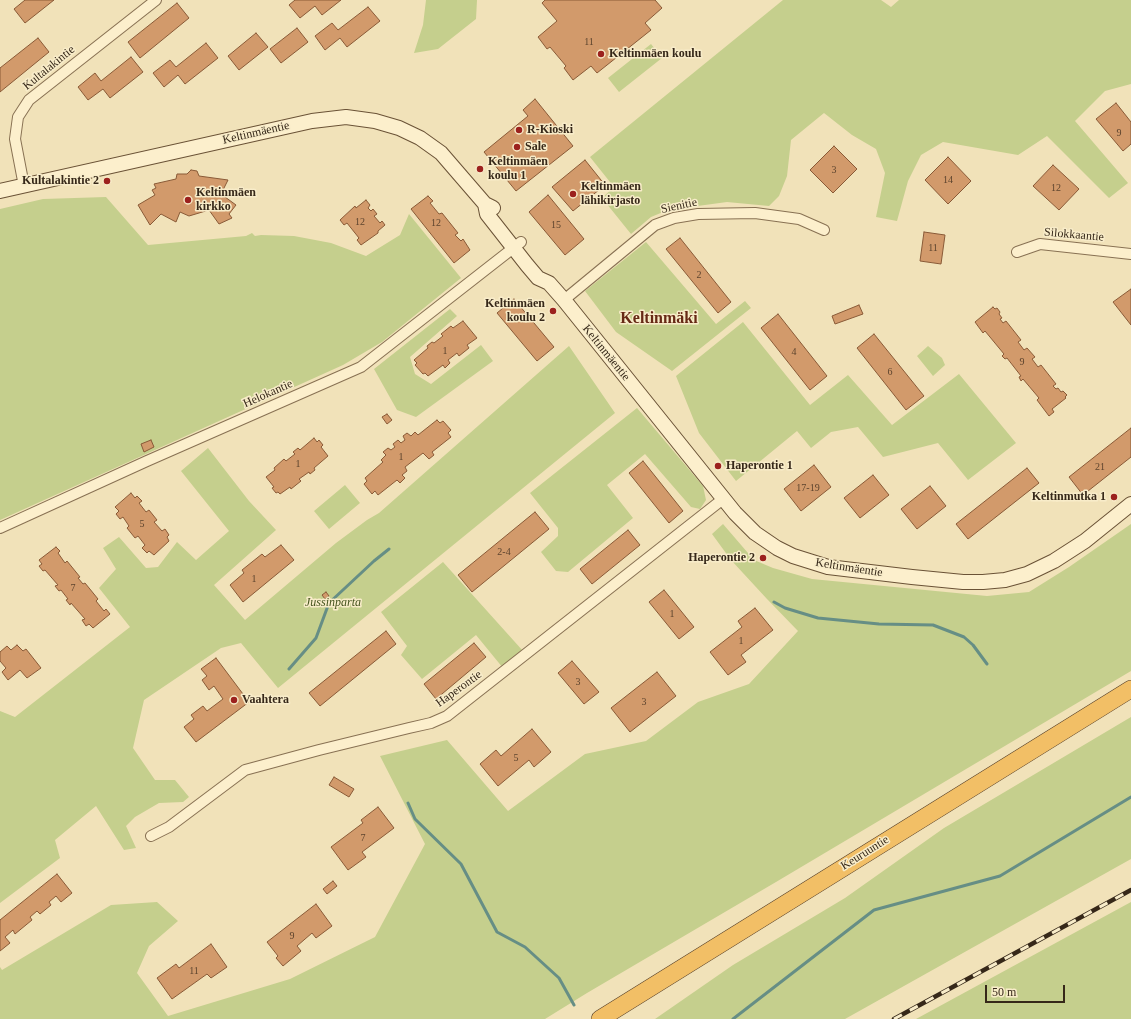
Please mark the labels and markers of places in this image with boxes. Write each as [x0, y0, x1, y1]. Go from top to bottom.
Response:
place label: Keltinmäen koulu [609, 47, 701, 61]
marker: Keltinmäen koulu [596, 49, 606, 59]
place label: R-Kioski [527, 123, 573, 137]
marker: R-Kioski [514, 125, 524, 135]
place label: Sale [525, 140, 546, 154]
marker: Sale [512, 142, 522, 152]
place label: Keltinmäen koulu 1 [488, 155, 548, 183]
marker: Keltinmäen koulu 1 [475, 164, 485, 174]
place label: Kultalakintie 2 [22, 174, 99, 188]
marker: Kultalakintie 2 [102, 176, 112, 186]
place label: Keltinmäen lähikirjasto [581, 180, 641, 208]
place label: Keltinmäen kirkko [196, 186, 256, 214]
marker: Keltinmäen lähikirjasto [568, 189, 578, 199]
marker: Keltinmäen kirkko [183, 195, 193, 205]
place label: Keltinmäen koulu 2 [485, 297, 545, 325]
marker: Keltinmäen koulu 2 [548, 306, 558, 316]
place label: Haperontie 1 [726, 459, 793, 473]
marker: Haperontie 1 [713, 461, 723, 471]
place label: Keltinmutka 1 [1032, 490, 1106, 504]
marker: Keltinmutka 1 [1109, 492, 1119, 502]
place label: Haperontie 2 [688, 551, 755, 565]
marker: Haperontie 2 [758, 553, 768, 563]
place label: Vaahtera [242, 693, 289, 707]
marker: Vaahtera [229, 695, 239, 705]

